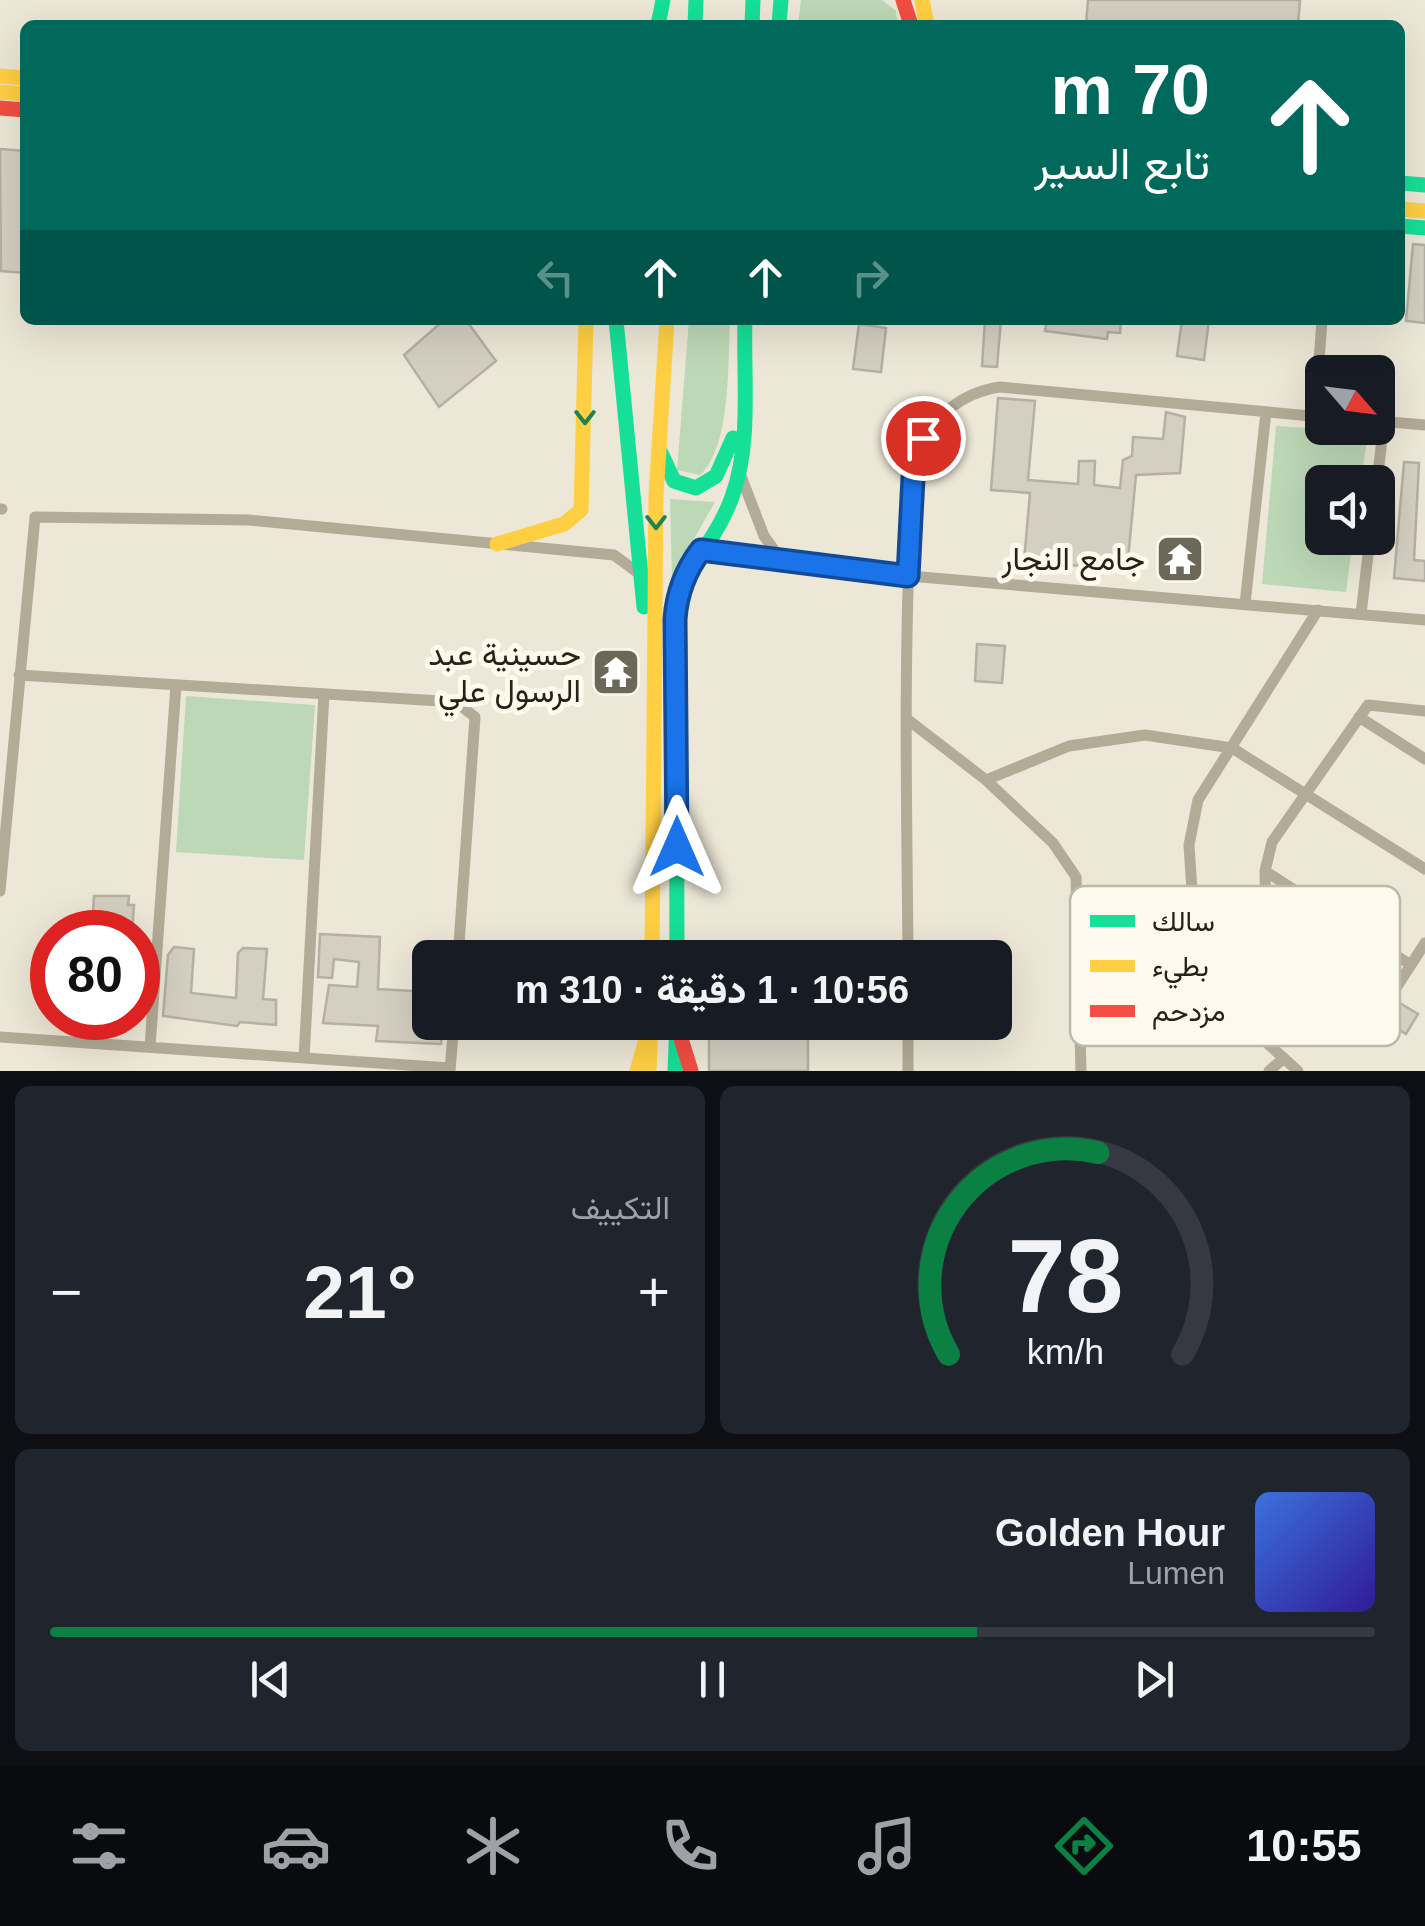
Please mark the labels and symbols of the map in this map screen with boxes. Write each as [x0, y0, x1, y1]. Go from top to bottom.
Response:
north arrow [1305, 355, 1395, 445]
pin [881, 396, 966, 481]
one-way arrow [574, 410, 596, 426]
one-way arrow [645, 516, 667, 531]
temple icon: جامع النجار [1154, 533, 1206, 585]
place label: جامع النجار [1000, 541, 1145, 581]
place label: حسينية عبد الرسول علي [428, 636, 581, 717]
temple icon: حسينية عبد الرسول علي [590, 646, 642, 698]
position arrow [625, 795, 729, 899]
legend [1070, 886, 1400, 1046]
text: سالك [1152, 906, 1215, 937]
speed limit sign: 80 [30, 910, 160, 1040]
text: بطيء [1152, 951, 1209, 989]
text: مزدحم [1152, 996, 1225, 1030]

